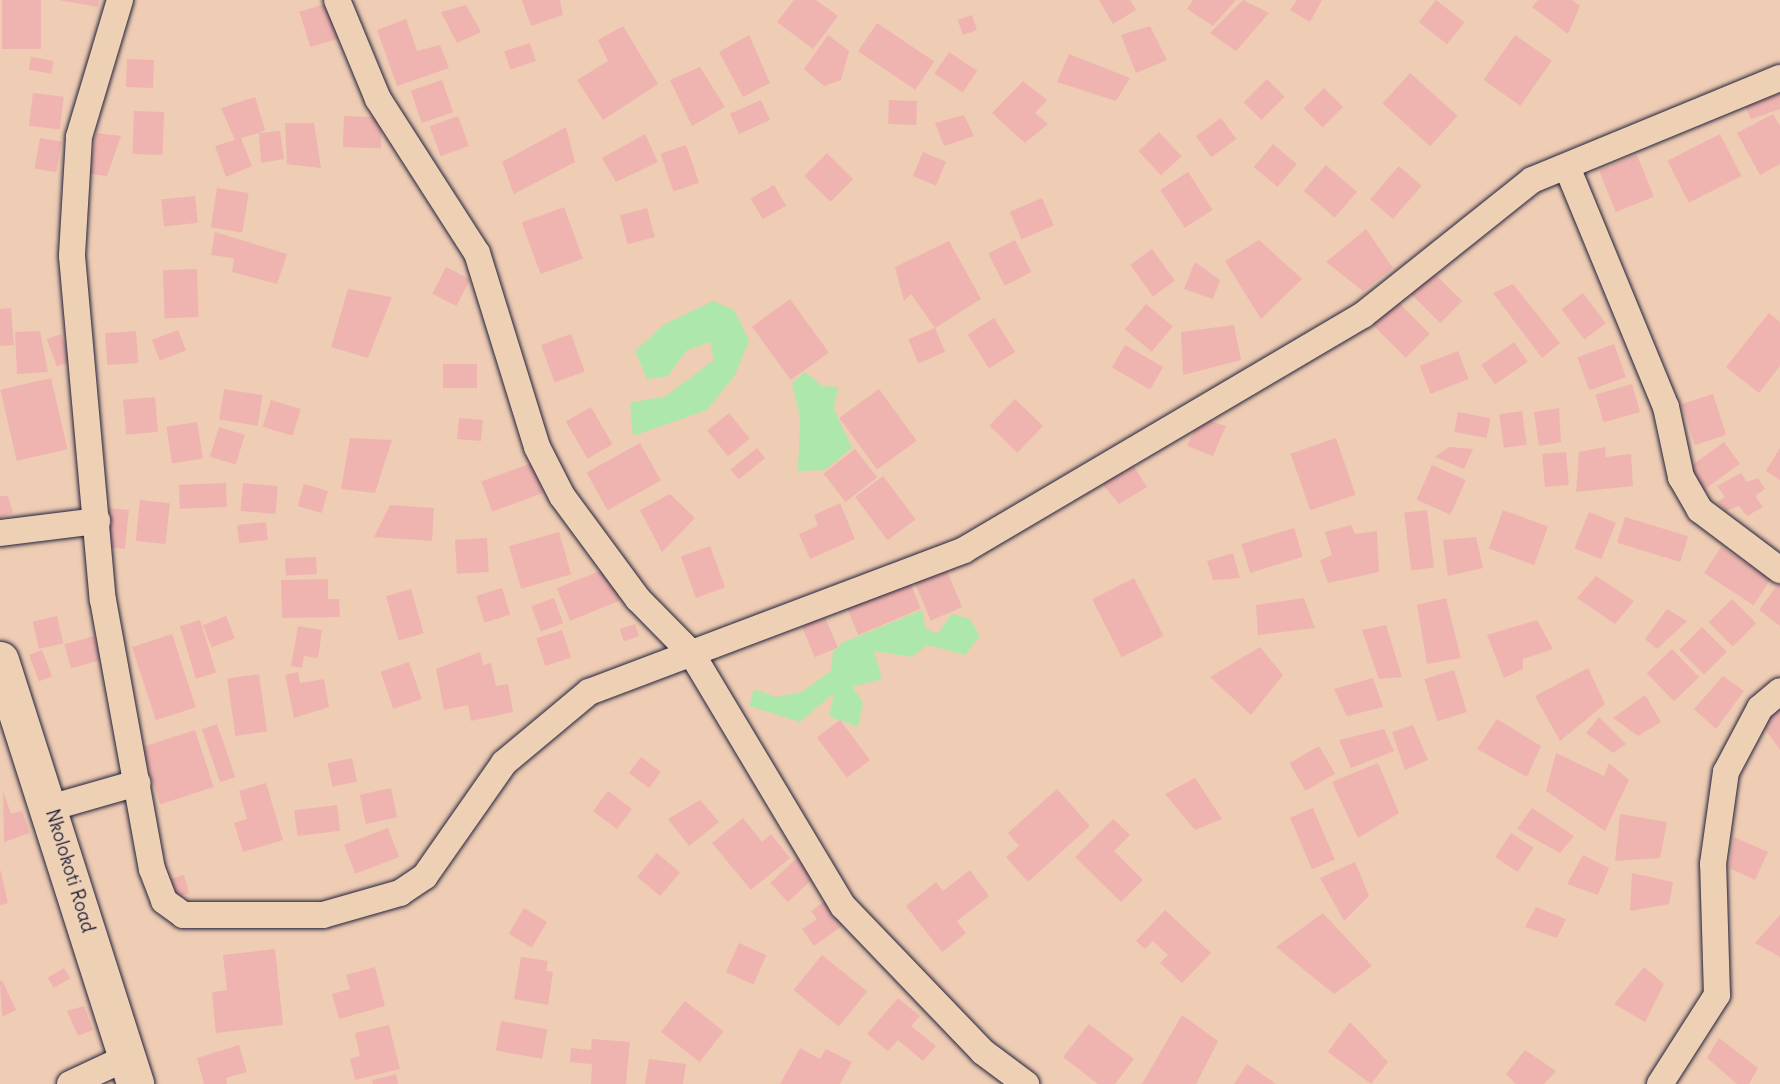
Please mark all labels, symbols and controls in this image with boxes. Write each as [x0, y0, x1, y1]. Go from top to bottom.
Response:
street label: Nkolokoti Road [40, 806, 100, 936]

